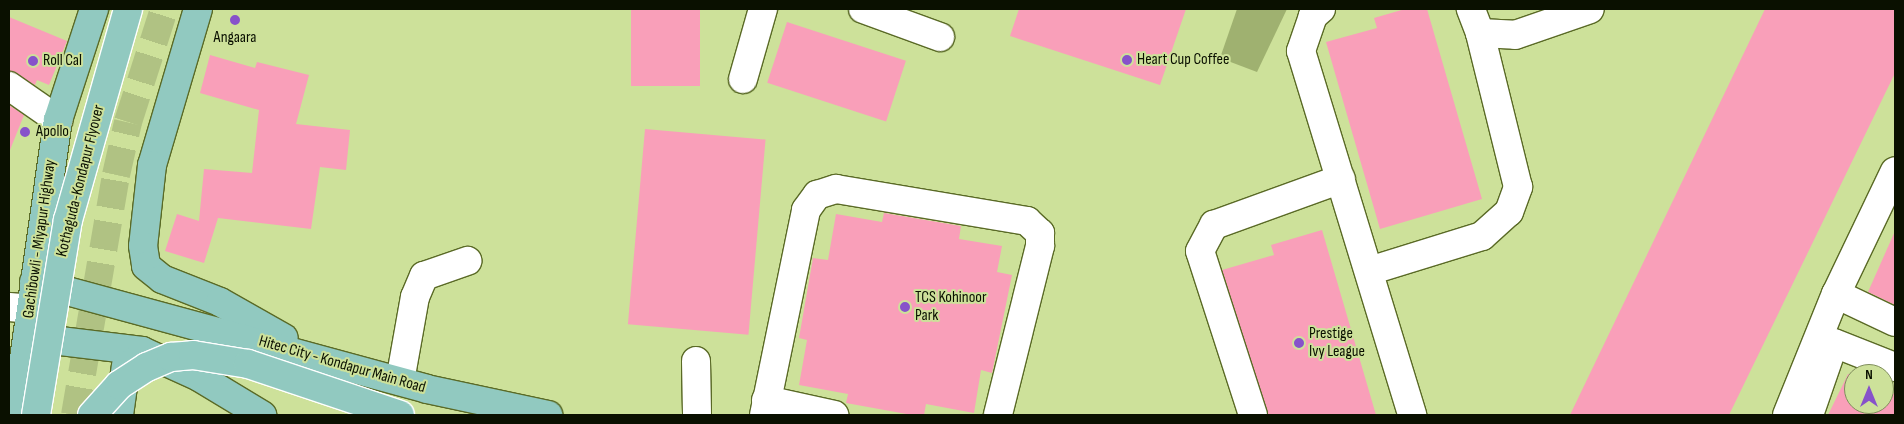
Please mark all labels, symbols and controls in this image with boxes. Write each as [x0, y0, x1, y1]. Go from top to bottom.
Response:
marker: Angaara [229, 14, 241, 26]
place label: Angaara [214, 28, 256, 48]
place label: Heart Cup Coffee [1137, 50, 1229, 70]
place label: Roll Cal [43, 51, 82, 71]
marker: Heart Cup Coffee [1121, 54, 1133, 66]
marker: Roll Cal [27, 55, 39, 67]
street label: Kothaguda-Kondapur Flyover [53, 103, 109, 259]
place label: Apollo [36, 122, 69, 142]
marker: Apollo [18, 125, 32, 139]
street label: Gachibowli - Miyapur Highway [19, 158, 61, 320]
place label: TCS Kohinoor Park [915, 288, 987, 326]
marker: TCS Kohinoor Park [899, 301, 911, 313]
place label: Prestige Ivy League [1309, 324, 1365, 362]
street label: Hitec City - Kondapur Main Road [256, 332, 428, 398]
marker: Prestige Ivy League [1293, 337, 1305, 349]
north arrow [1844, 364, 1894, 414]
text: N [1865, 366, 1873, 383]

